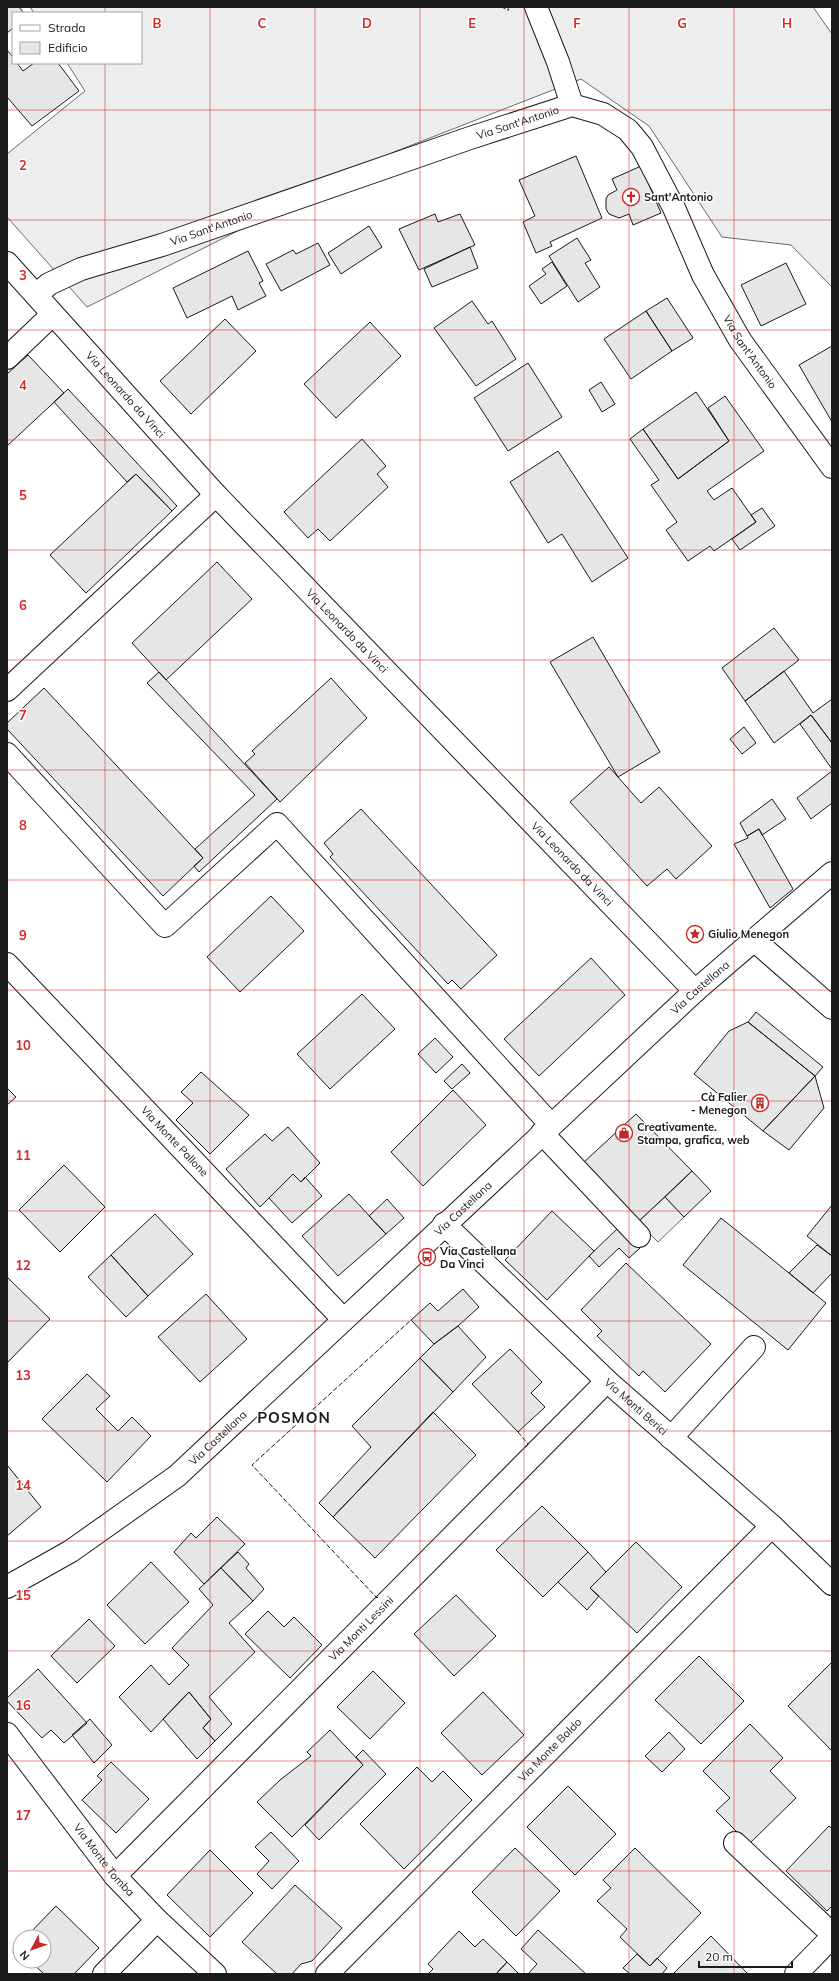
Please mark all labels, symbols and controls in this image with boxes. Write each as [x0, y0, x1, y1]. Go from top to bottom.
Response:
legend [12, 12, 142, 64]
text: B [153, 15, 162, 31]
text: C [258, 15, 267, 31]
text: D [362, 15, 372, 31]
text: E [468, 15, 476, 31]
text: F [573, 15, 581, 31]
text: G [677, 15, 687, 31]
text: H [782, 15, 792, 31]
text: Strada [48, 20, 86, 35]
text: Edificio [48, 40, 88, 55]
street label: Via Sant'Antonio [475, 103, 561, 142]
text: 2 [19, 157, 27, 173]
church icon: Sant'Antonio [621, 187, 641, 207]
place label: Sant'Antonio [644, 190, 713, 204]
street label: Via Sant'Antonio [168, 207, 254, 249]
text: 3 [19, 267, 27, 283]
street label: Via Sant'Antonio [720, 312, 780, 391]
street label: Via Leonardo da Vinci [83, 348, 168, 441]
text: 4 [19, 377, 27, 393]
text: 5 [19, 487, 27, 503]
street label: Via Leonardo da Vinci [303, 586, 391, 676]
text: 6 [19, 597, 27, 613]
text: 7 [19, 707, 27, 723]
text: 8 [19, 817, 27, 833]
street label: Via Leonardo da Vinci [528, 819, 616, 909]
place icon: Giulio Menegon [685, 924, 705, 944]
text: 9 [19, 927, 27, 943]
place label: Giulio Menegon [708, 927, 789, 941]
street label: Via Castellana [668, 958, 732, 1017]
text: 10 [15, 1037, 31, 1053]
place label: Cà Falier - Menegon [691, 1090, 748, 1117]
building icon: Cà Falier - Menegon [750, 1093, 770, 1113]
street label: Via Monte Pallone [138, 1103, 211, 1179]
place label: Creativamente. Stampa, grafica, web [637, 1120, 750, 1147]
shop icon: Creativamente. Stampa, grafica, web [614, 1123, 634, 1143]
text: 11 [15, 1147, 31, 1163]
street label: Via Castellana [431, 1178, 495, 1239]
place label: Via Castellana Da Vinci [439, 1244, 517, 1271]
bus stop icon: Via Castellana Da Vinci [417, 1247, 437, 1267]
text: 12 [15, 1257, 31, 1273]
text: 13 [15, 1367, 31, 1383]
street label: Via Monti Berici [602, 1375, 671, 1438]
street label: Via Castellana [186, 1408, 249, 1468]
district label: POSMON [257, 1408, 331, 1427]
text: 14 [15, 1477, 31, 1493]
text: 15 [15, 1587, 31, 1603]
street label: Via Monti Lessini [326, 1593, 396, 1664]
text: 16 [15, 1697, 31, 1713]
street label: Via Monte Baldo [515, 1715, 584, 1785]
text: 17 [15, 1807, 31, 1823]
street label: Via Monte Tomba [71, 1821, 138, 1899]
north arrow [12, 1929, 52, 1969]
scale bar [699, 1943, 792, 1969]
text: N [16, 1948, 32, 1963]
text: 20 m [705, 1949, 733, 1964]

